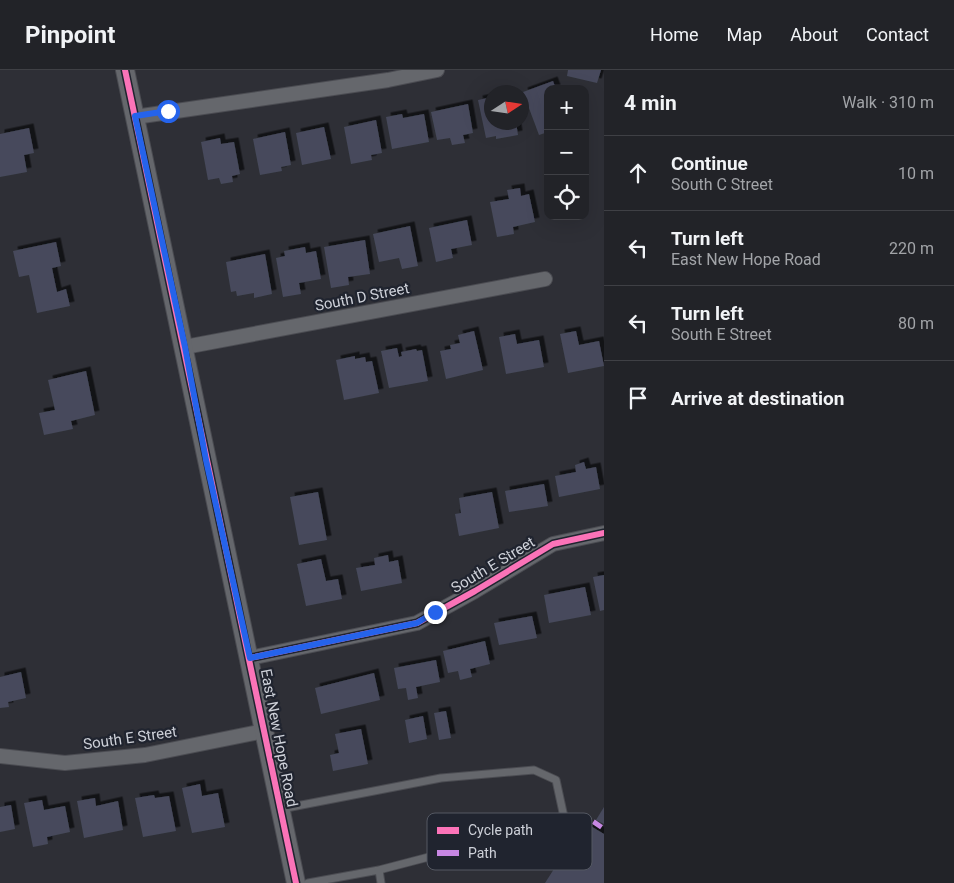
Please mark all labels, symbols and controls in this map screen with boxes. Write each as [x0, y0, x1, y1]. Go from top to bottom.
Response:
text: Pinpoint [25, 21, 115, 49]
text: Home [650, 24, 699, 45]
text: Map [727, 24, 762, 45]
text: About [790, 24, 838, 45]
text: Contact [866, 24, 929, 45]
north arrow [484, 85, 529, 130]
map controls [544, 85, 589, 220]
button: + [544, 85, 589, 130]
text: 4 min [624, 91, 677, 115]
text: Walk · 310 m [842, 93, 934, 112]
route start [157, 100, 180, 123]
button: − [544, 130, 589, 175]
text: Continue [671, 152, 748, 175]
icon: ahead [624, 159, 652, 187]
text: 10 m [898, 164, 934, 183]
button: locate [544, 175, 589, 220]
text: South C Street [671, 175, 773, 194]
text: Turn left [671, 227, 744, 250]
icon: left [624, 234, 652, 262]
text: 220 m [889, 239, 934, 258]
text: East New Hope Road [671, 250, 821, 269]
street label: South D Street [313, 279, 411, 315]
text: Turn left [671, 302, 744, 325]
icon: left [624, 309, 652, 337]
text: 80 m [898, 314, 934, 333]
text: South E Street [671, 325, 772, 344]
icon: arrive [624, 384, 652, 412]
text: Arrive at destination [671, 387, 844, 410]
street label: South E Street [448, 533, 538, 597]
route end [424, 601, 447, 624]
street label: East New Hope Road [257, 667, 301, 809]
street label: South E Street [82, 723, 178, 753]
legend [427, 813, 592, 870]
text: Cycle path [468, 822, 533, 838]
text: Path [468, 845, 497, 861]

